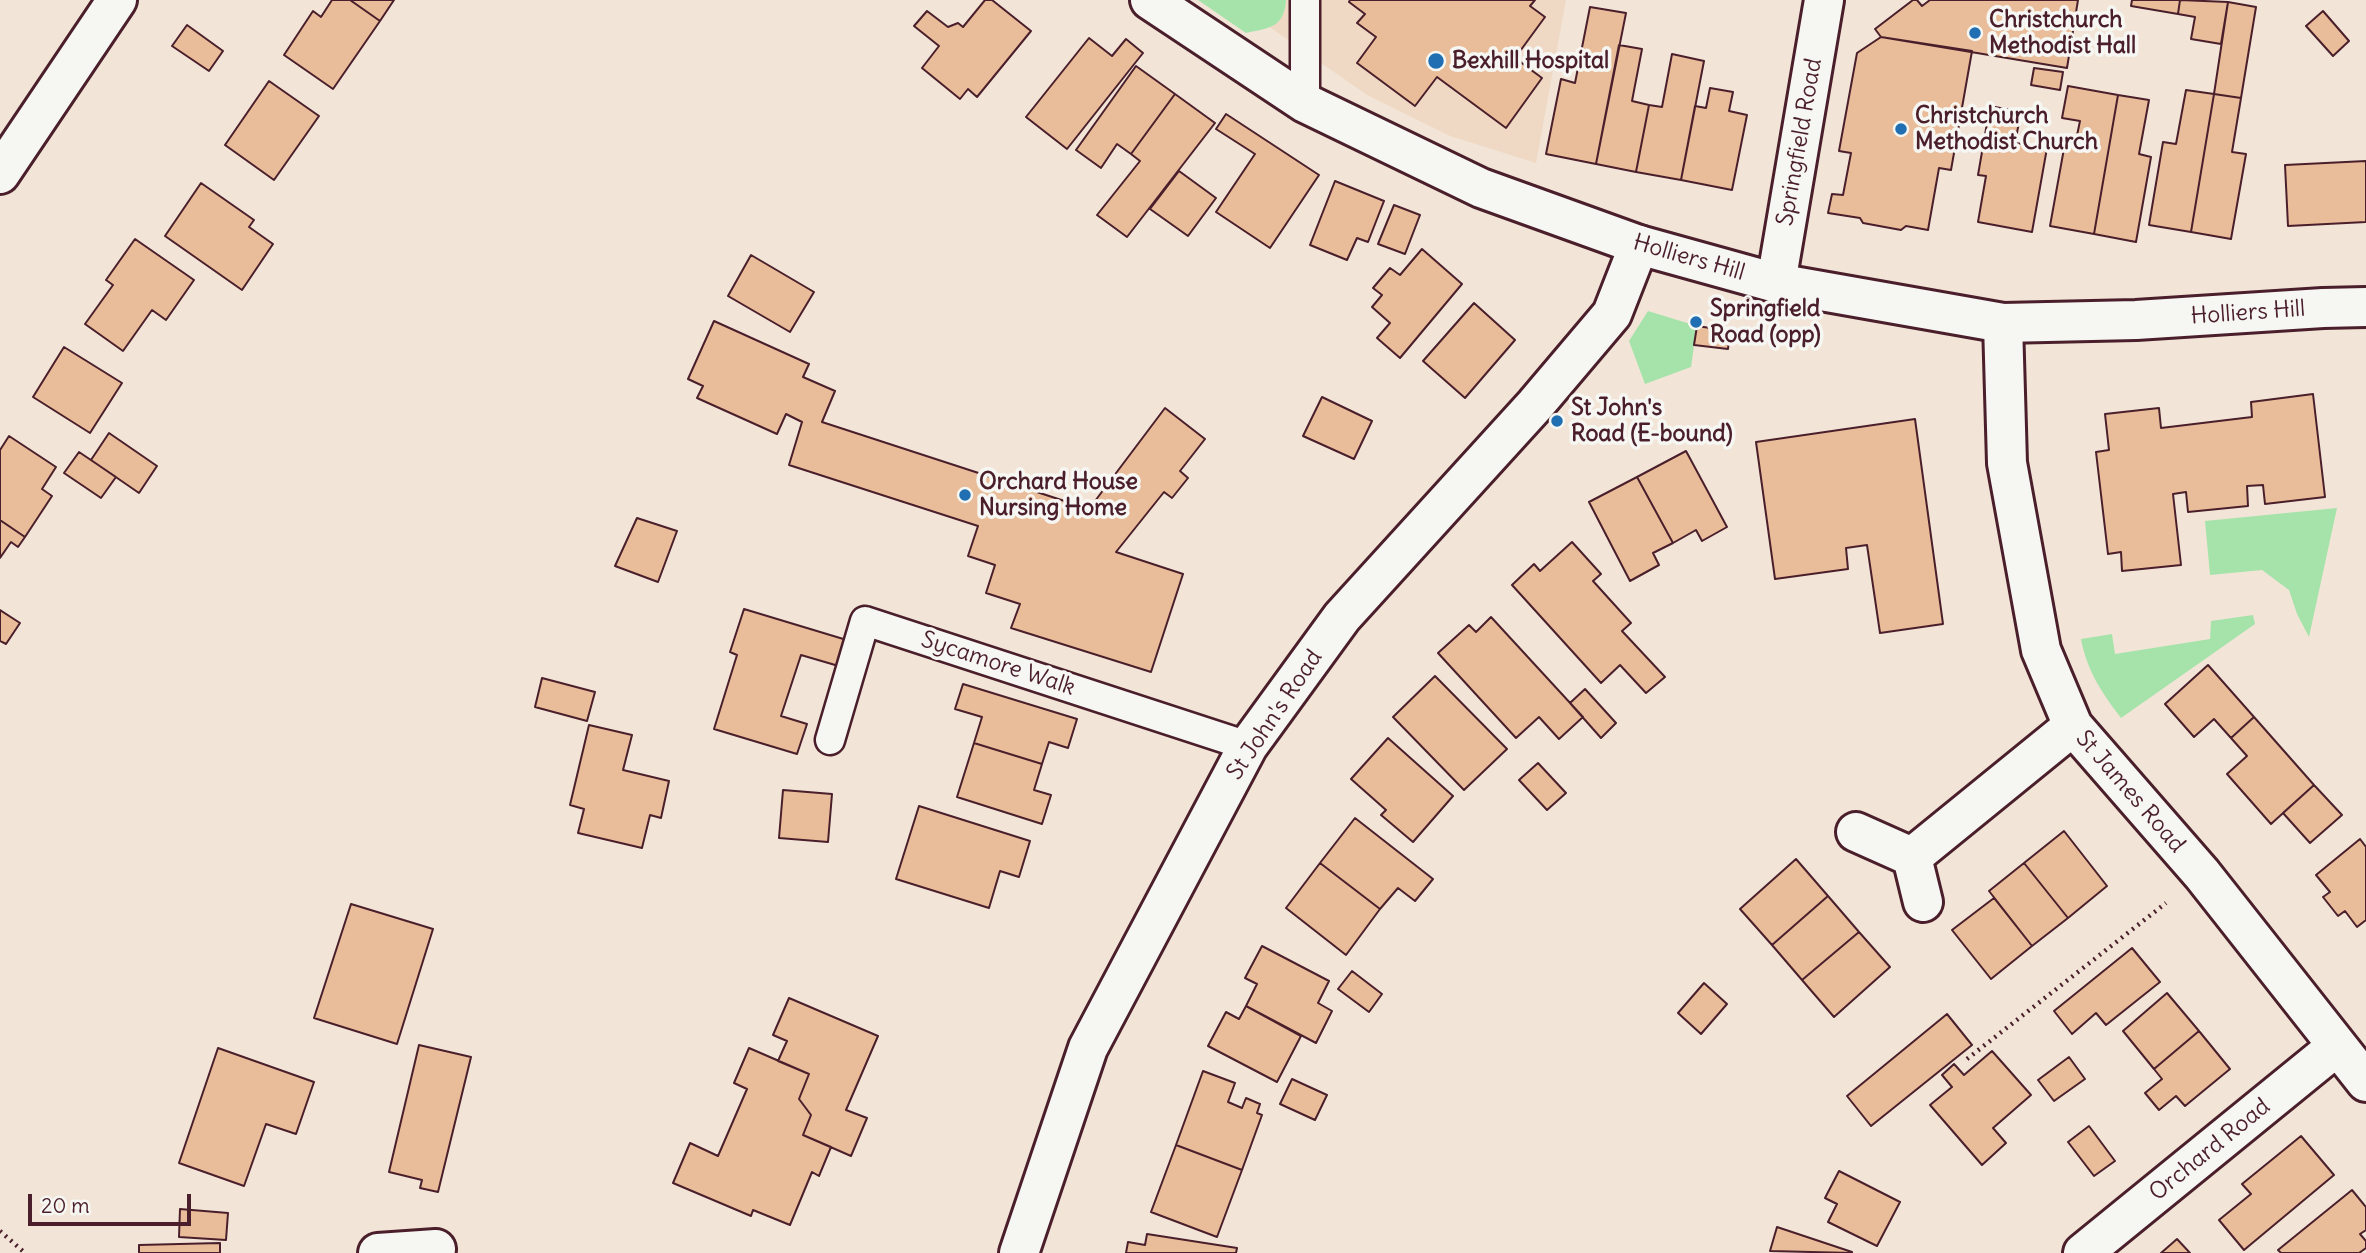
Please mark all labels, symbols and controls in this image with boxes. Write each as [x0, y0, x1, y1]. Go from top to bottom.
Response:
place label: Christchurch Methodist Hall [1989, 6, 2136, 60]
marker: Christchurch Methodist Hall [1967, 25, 1983, 41]
place label: Bexhill Hospital [1452, 47, 1609, 75]
marker: Bexhill Hospital [1426, 51, 1446, 71]
street label: Springfield Road [1772, 56, 1828, 228]
place label: Christchurch Methodist Church [1915, 102, 2098, 156]
marker: Christchurch Methodist Church [1893, 121, 1909, 137]
street label: Holliers Hill [1630, 229, 1748, 287]
place label: Springfield Road (opp) [1710, 295, 1821, 349]
street label: Holliers Hill [2190, 295, 2306, 331]
marker: Springfield Road (opp) [1688, 314, 1704, 330]
place label: St John's Road (E-bound) [1571, 394, 1733, 448]
marker: St John's Road (E-bound) [1549, 413, 1565, 429]
place label: Orchard House Nursing Home [979, 468, 1138, 522]
marker: Orchard House Nursing Home [957, 487, 973, 503]
street label: Sycamore Walk [917, 626, 1079, 702]
street label: St John's Road [1221, 645, 1329, 785]
street label: St James Road [2069, 725, 2191, 859]
street label: Orchard Road [2144, 1093, 2276, 1207]
scale bar [32, 1180, 194, 1224]
text: 20 m [41, 1192, 90, 1219]

